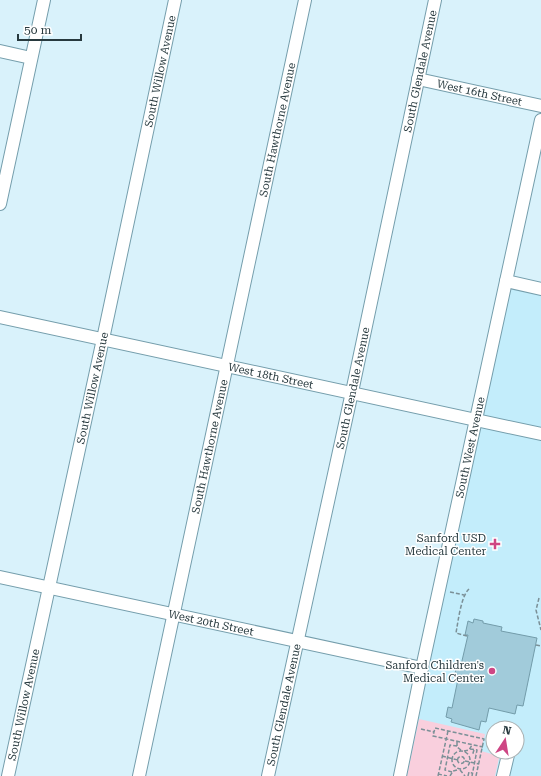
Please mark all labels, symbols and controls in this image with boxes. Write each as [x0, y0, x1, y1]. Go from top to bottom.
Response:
street label: South Glendale Avenue [401, 9, 439, 133]
street label: South Willow Avenue [142, 14, 178, 128]
scale bar [18, 16, 81, 42]
text: 50 m [24, 23, 51, 37]
street label: South Hawthorne Avenue [257, 61, 298, 198]
street label: West 16th Street [436, 77, 523, 108]
street label: South Glendale Avenue [333, 326, 372, 450]
street label: South Willow Avenue [74, 331, 111, 445]
street label: West 18th Street [227, 360, 315, 391]
street label: South Hawthorne Avenue [189, 378, 230, 515]
street label: South West Avenue [453, 396, 487, 499]
place label: Sanford USD Medical Center [405, 532, 486, 558]
marker: Sanford USD Medical Center [489, 538, 501, 550]
street label: West 20th Street [167, 607, 255, 638]
street label: South Glendale Avenue [264, 642, 303, 767]
street label: South Willow Avenue [5, 648, 42, 762]
place label: Sanford Children's Medical Center [385, 659, 484, 685]
marker: Sanford Children's Medical Center [487, 666, 497, 676]
north arrow [485, 720, 525, 760]
text: N [501, 723, 513, 738]

